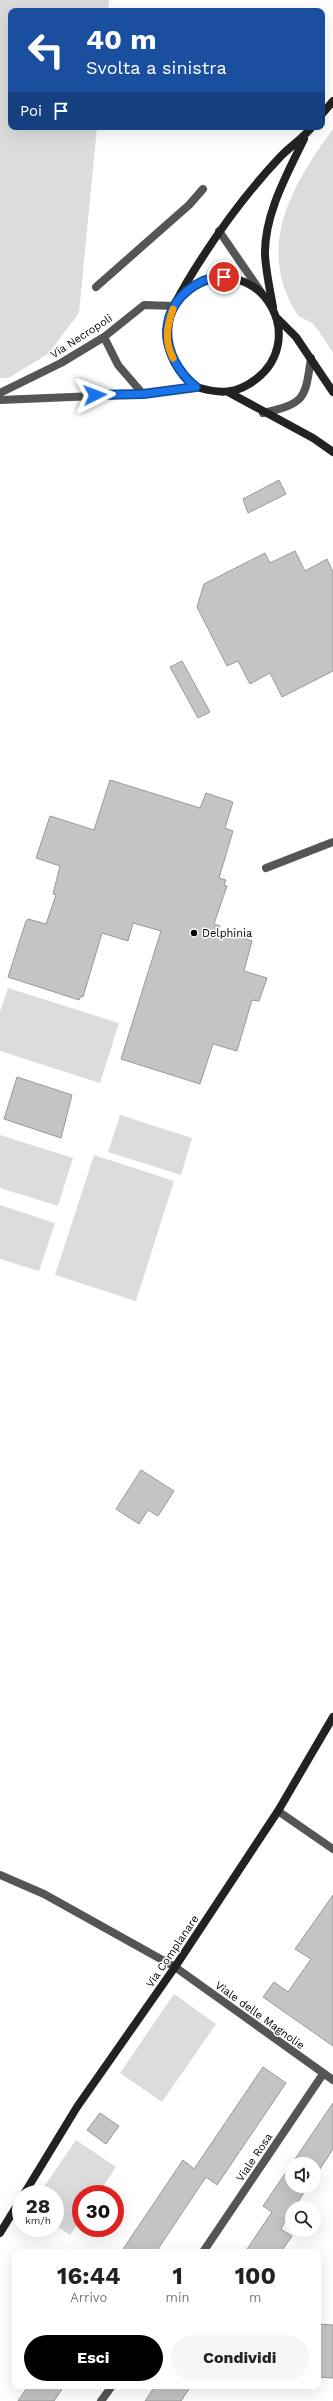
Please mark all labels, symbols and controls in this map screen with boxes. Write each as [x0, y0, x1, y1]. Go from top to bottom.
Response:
text: 40 m [86, 23, 156, 56]
icon: left [20, 24, 72, 76]
text: Svolta a sinistra [86, 57, 227, 78]
icon: arrive [50, 100, 72, 122]
text: Poi [20, 102, 42, 120]
pin [207, 260, 241, 294]
icon: arrive [213, 266, 235, 288]
street label: Via Necropoli [48, 312, 115, 361]
position arrow [74, 374, 116, 416]
place label: Delphinia [202, 927, 252, 940]
marker: Delphinia [189, 928, 199, 938]
street label: Via Complanare [143, 1913, 201, 1990]
street label: Viale delle Magnolie [212, 1979, 307, 2052]
street label: Viale Rosa [234, 2131, 275, 2184]
map controls [285, 2157, 321, 2237]
button: sound [285, 2157, 321, 2193]
speed limit sign: 30 [72, 2185, 124, 2237]
text: 28 [26, 2194, 50, 2218]
button: search [285, 2201, 321, 2237]
text: km/h [25, 2215, 51, 2226]
text: 16:44 [57, 2262, 121, 2290]
text: 1 [172, 2262, 183, 2290]
text: 100 [235, 2262, 276, 2290]
text: Arrivo [70, 2290, 107, 2305]
text: min [166, 2290, 190, 2305]
text: m [249, 2290, 261, 2305]
button: Esci [24, 2335, 163, 2381]
button: Condividi [171, 2335, 309, 2381]

